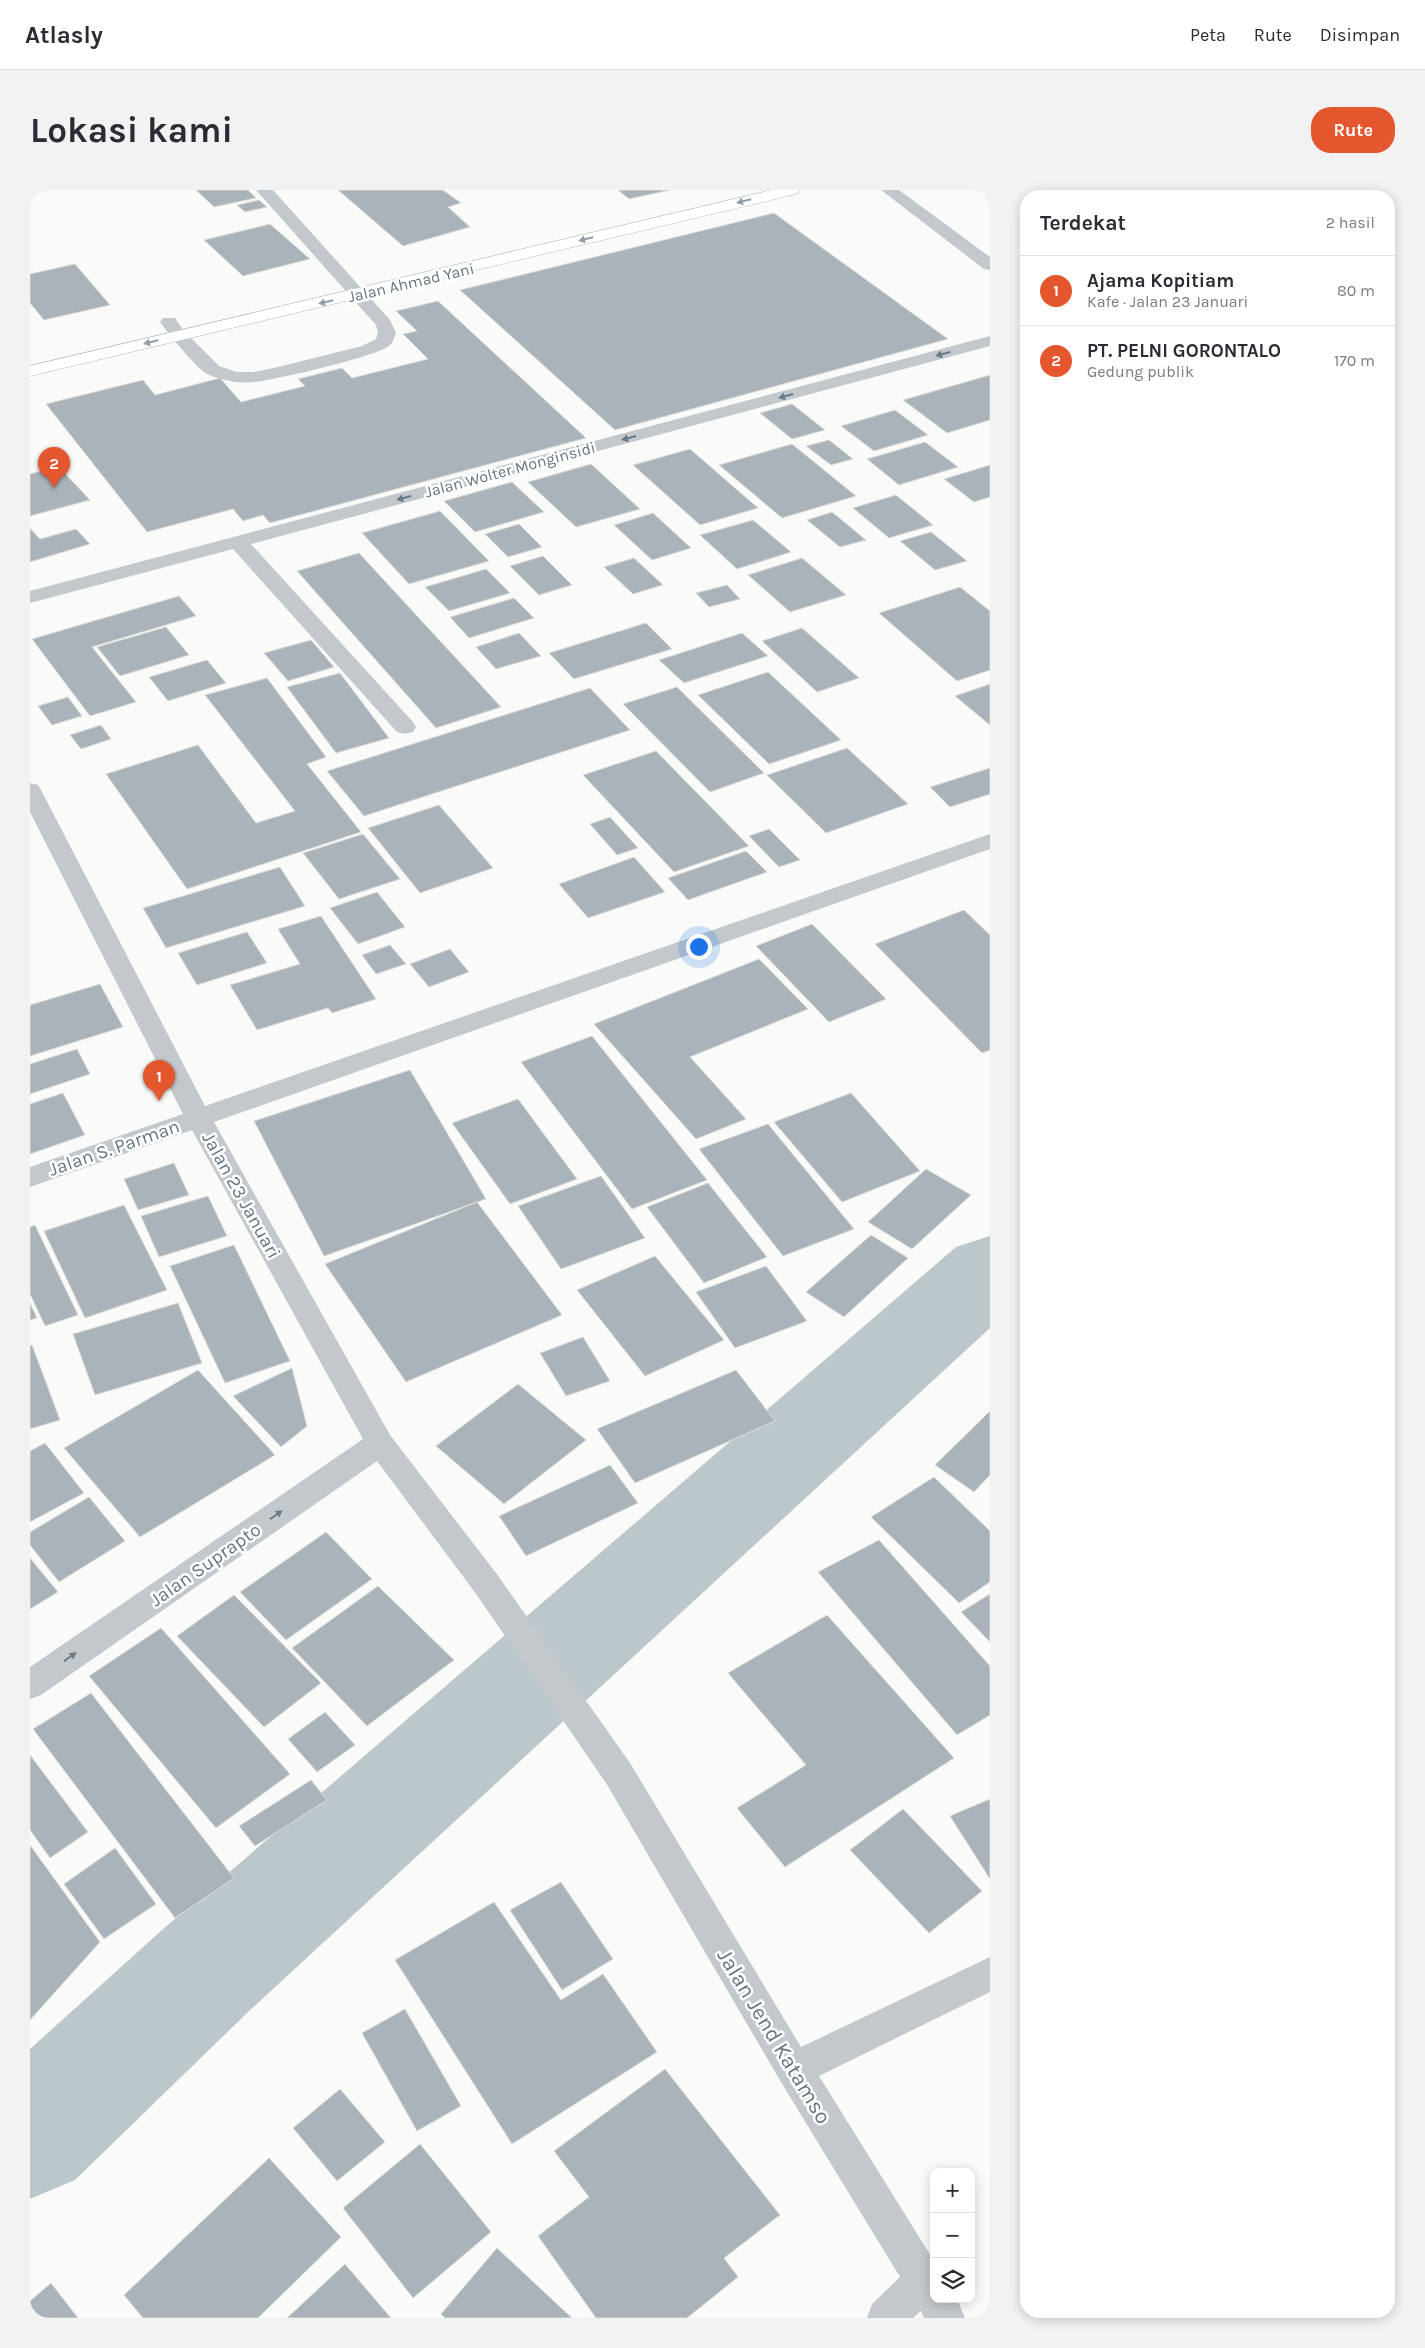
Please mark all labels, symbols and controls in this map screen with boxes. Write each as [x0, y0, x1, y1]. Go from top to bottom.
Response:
text: Atlasly [25, 21, 103, 49]
text: Peta [1190, 24, 1226, 46]
text: Rute [1254, 24, 1292, 46]
text: Disimpan [1320, 24, 1400, 46]
button: Rute [1311, 107, 1395, 153]
text: Lokasi kami [30, 110, 233, 151]
one-way arrow [737, 197, 752, 205]
text: Terdekat [1040, 211, 1126, 235]
text: 2 hasil [1326, 213, 1375, 232]
one-way arrow [579, 236, 594, 244]
street label: Jalan Ahmad Yani [346, 259, 476, 306]
text: Ajama Kopitiam [1087, 270, 1234, 292]
text: 1 [1053, 281, 1059, 300]
text: 80 m [1337, 281, 1375, 300]
text: Kafe · Jalan 23 Januari [1087, 292, 1248, 311]
one-way arrow [318, 298, 334, 306]
one-way arrow [143, 338, 158, 346]
text: PT. PELNI GORONTALO [1087, 340, 1281, 362]
one-way arrow [935, 350, 950, 358]
text: 2 [1051, 351, 1061, 370]
text: 170 m [1334, 351, 1375, 370]
text: Gedung publik [1087, 362, 1194, 381]
one-way arrow [778, 392, 793, 400]
one-way arrow [621, 434, 636, 442]
street label: Jalan Wolter Monginsidi [423, 438, 597, 501]
pin: 2 [38, 447, 70, 488]
one-way arrow [397, 494, 412, 502]
your location [686, 934, 712, 960]
pin: 1 [143, 1060, 175, 1101]
street label: Jalan S. Parman [46, 1115, 183, 1181]
street label: Jalan 23 Januari [197, 1129, 285, 1262]
one-way arrow [269, 1510, 282, 1520]
street label: Jalan Suprapto [146, 1519, 265, 1611]
one-way arrow [63, 1652, 77, 1662]
street label: Jalan Jend Katamso [712, 1944, 837, 2129]
map controls [930, 2168, 975, 2303]
button: + [930, 2168, 975, 2213]
button: − [930, 2213, 975, 2258]
button: layers [930, 2258, 975, 2303]

